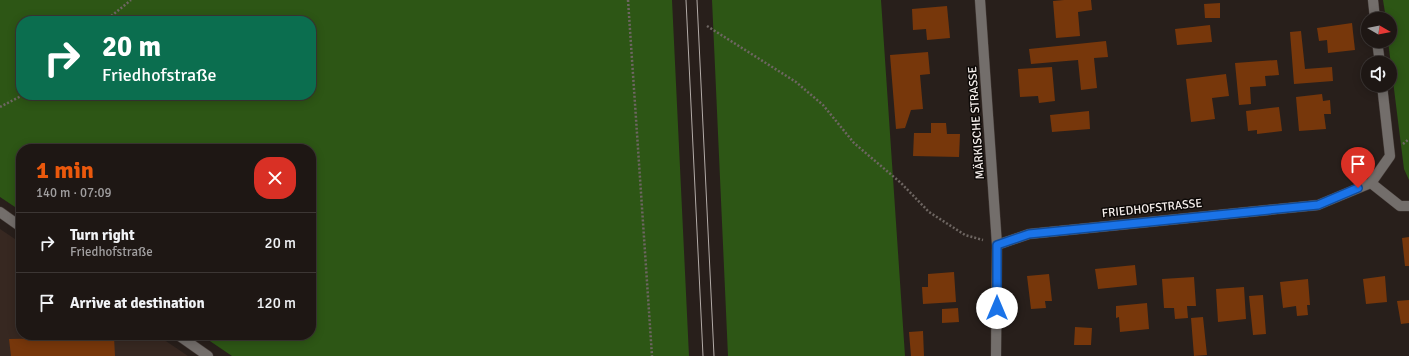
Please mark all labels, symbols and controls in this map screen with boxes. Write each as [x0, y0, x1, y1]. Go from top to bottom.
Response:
north arrow [1361, 12, 1397, 48]
map controls [1361, 12, 1397, 92]
text: 20 m [102, 30, 161, 64]
icon: right [36, 32, 88, 84]
button: sound [1361, 56, 1397, 92]
text: Friedhofstraße [102, 64, 217, 86]
street label: MÄRKISCHE STRASSE [965, 66, 988, 180]
pin [1341, 147, 1375, 188]
icon: arrive [1347, 153, 1369, 175]
text: 1 min [36, 155, 94, 185]
button: close [254, 157, 296, 199]
text: 140 m · 07:09 [36, 185, 112, 201]
street label: FRIEDHOFSTRASSE [1101, 196, 1203, 221]
text: Turn right [70, 226, 135, 244]
icon: right [36, 232, 58, 254]
text: 20 m [265, 234, 296, 252]
text: Friedhofstraße [70, 244, 153, 260]
position arrow [976, 287, 1018, 329]
icon: arrive [36, 292, 58, 314]
text: Arrive at destination [70, 294, 205, 312]
text: 120 m [256, 294, 296, 312]

